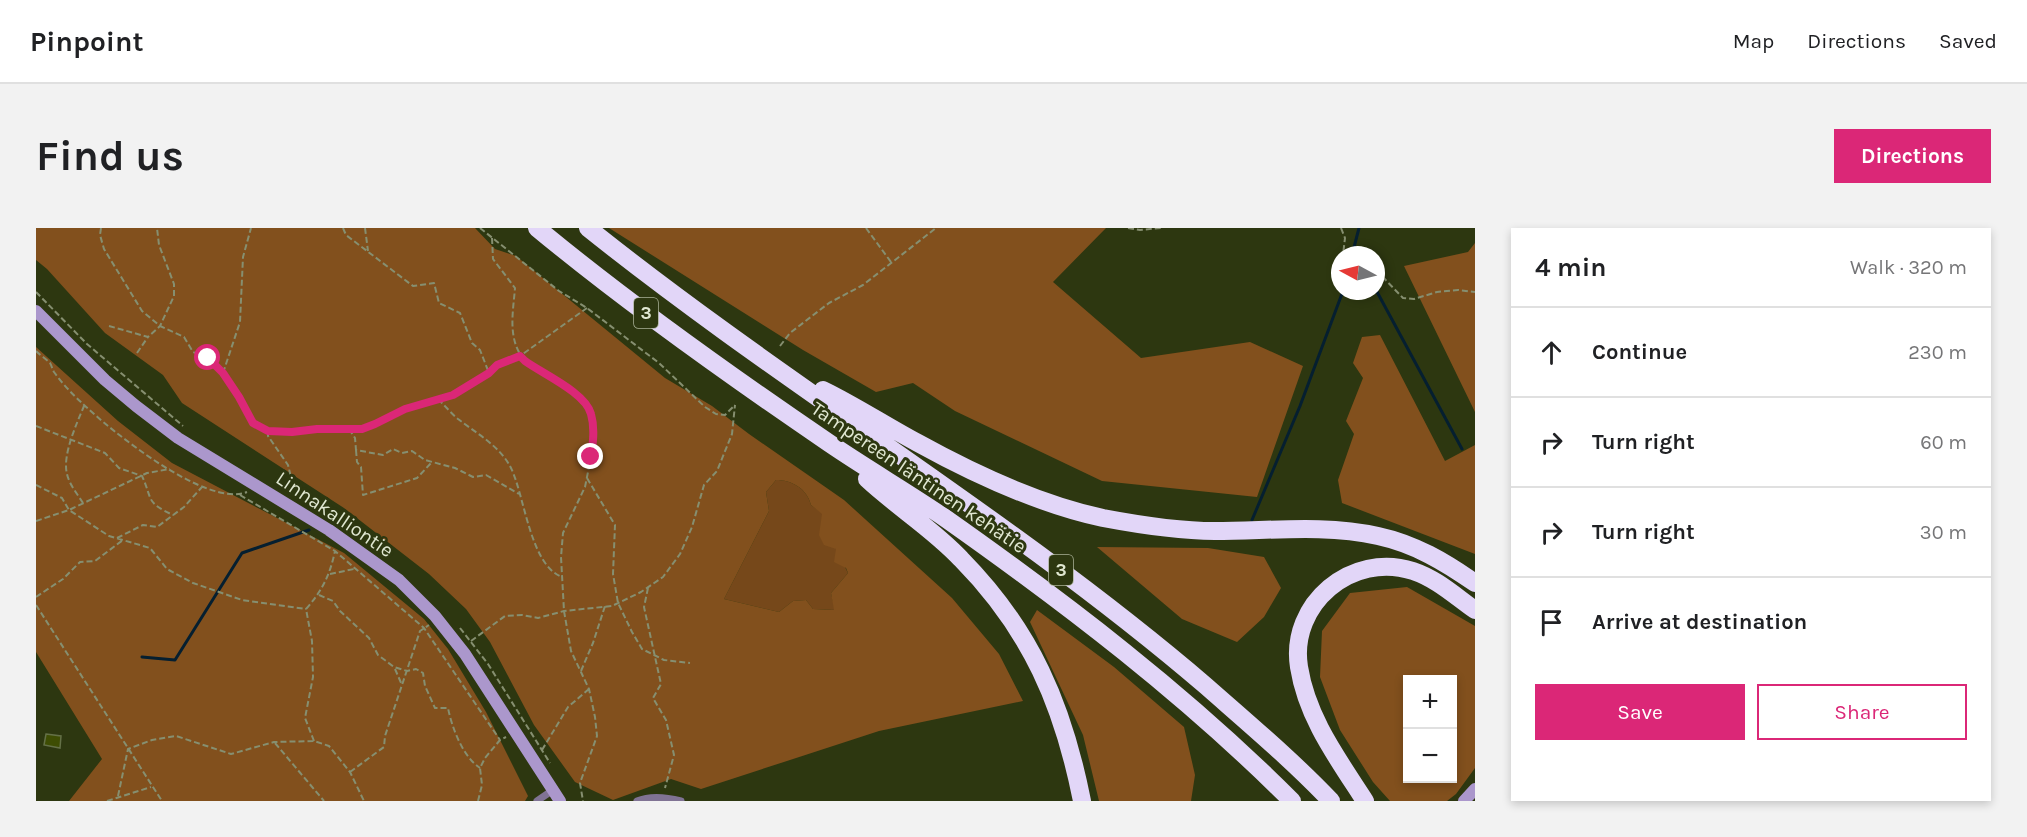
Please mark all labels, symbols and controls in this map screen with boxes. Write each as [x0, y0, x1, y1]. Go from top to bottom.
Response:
text: Pinpoint [30, 25, 143, 58]
text: Map [1733, 29, 1774, 53]
text: Directions [1807, 29, 1906, 53]
text: Saved [1939, 29, 1997, 53]
button: Directions [1834, 129, 1991, 183]
text: Find us [36, 131, 184, 181]
north arrow [1331, 246, 1385, 300]
text: 4 min [1535, 252, 1606, 283]
text: Walk · 320 m [1850, 256, 1967, 279]
road number: 3 [634, 298, 658, 328]
icon: ahead [1535, 336, 1568, 369]
text: Continue [1592, 339, 1687, 365]
text: 230 m [1908, 341, 1967, 364]
route start [194, 344, 220, 370]
street label: Tampereen läntinen kehätie [807, 397, 1031, 558]
icon: right [1535, 426, 1568, 459]
text: Turn right [1592, 429, 1695, 455]
text: 60 m [1920, 431, 1967, 454]
route end [577, 443, 603, 469]
street label: Linnakalliontie [272, 467, 398, 562]
icon: right [1535, 516, 1568, 549]
text: Turn right [1592, 519, 1695, 545]
text: 30 m [1920, 521, 1967, 544]
road number: 3 [1049, 555, 1073, 585]
icon: arrive [1535, 606, 1568, 639]
text: Arrive at destination [1592, 609, 1807, 635]
map controls [1403, 675, 1457, 783]
button: + [1403, 675, 1457, 729]
button: Save [1535, 684, 1745, 740]
button: Share [1757, 684, 1967, 740]
button: − [1403, 729, 1457, 783]

